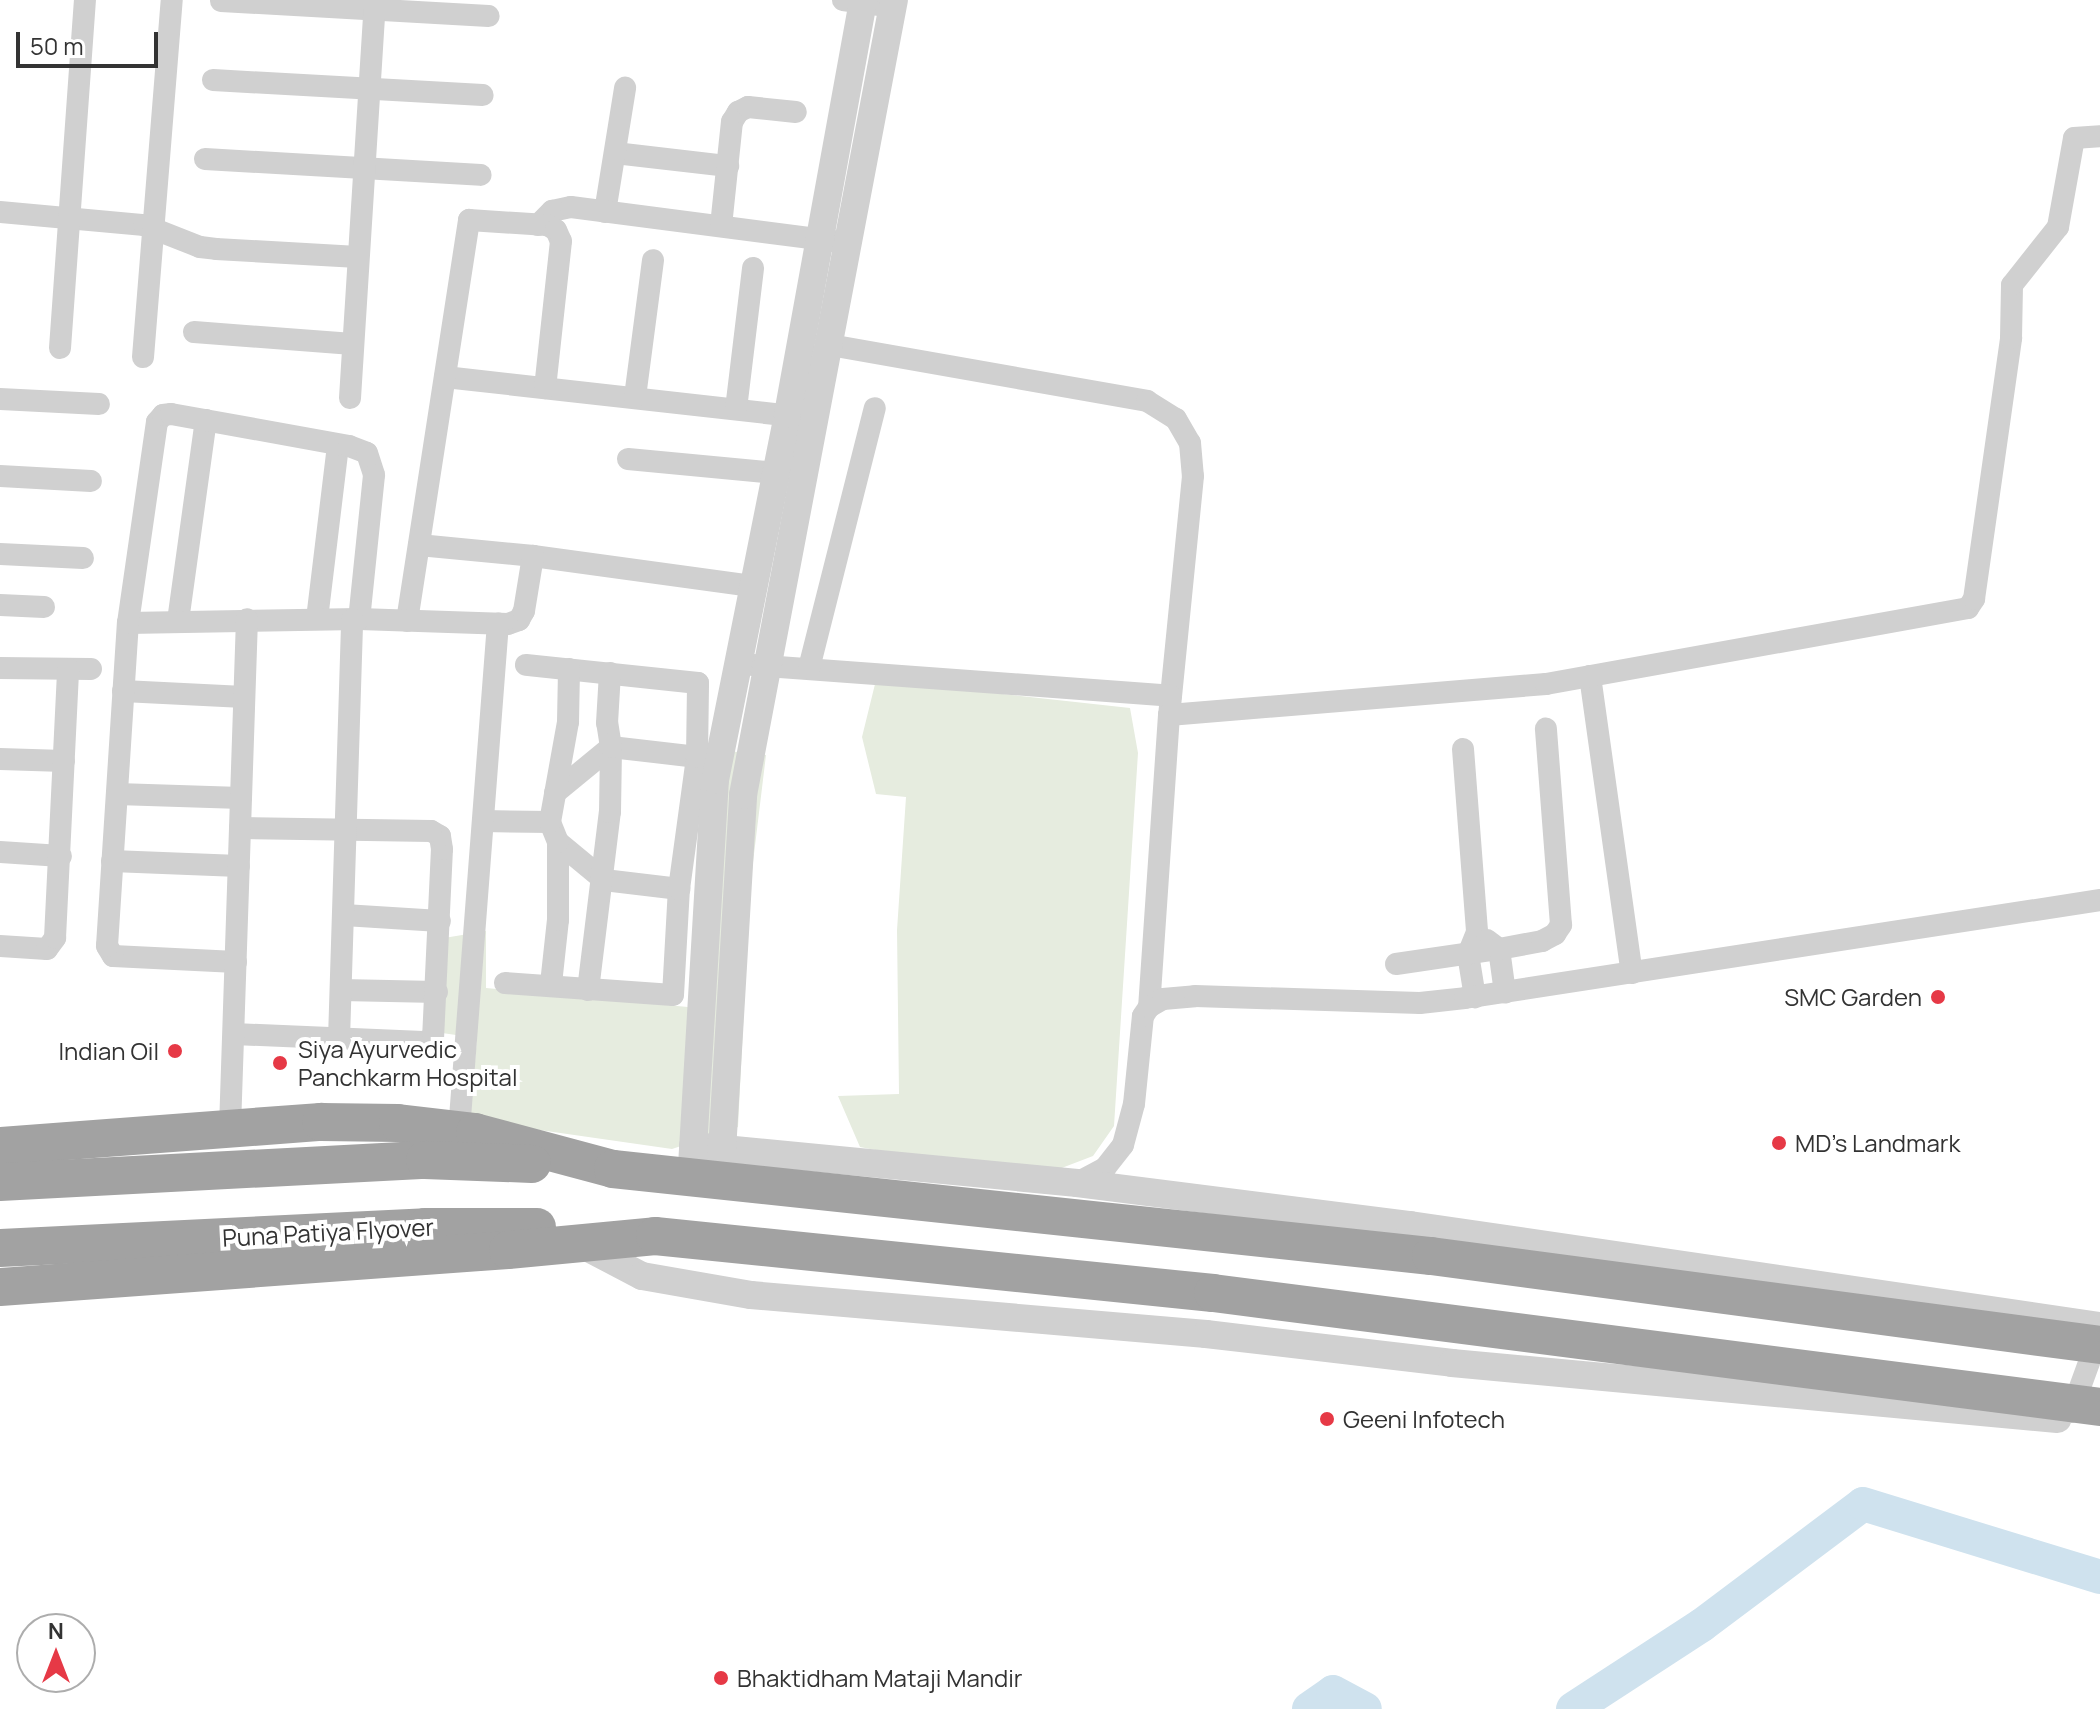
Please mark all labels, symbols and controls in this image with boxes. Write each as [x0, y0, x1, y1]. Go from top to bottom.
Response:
scale bar [20, 16, 162, 66]
text: 50 m [30, 29, 84, 62]
place label: SMC Garden [1784, 983, 1922, 1011]
marker: SMC Garden [1929, 988, 1947, 1006]
place label: Siya Ayurvedic Panchkarm Hospital [298, 1035, 517, 1091]
place label: Indian Oil [58, 1037, 159, 1065]
marker: Indian Oil [166, 1042, 184, 1060]
marker: Siya Ayurvedic Panchkarm Hospital [269, 1052, 291, 1074]
place label: MD's Landmark [1795, 1129, 1960, 1157]
marker: MD's Landmark [1770, 1134, 1788, 1152]
street label: Puna Patiya Flyover [221, 1212, 435, 1252]
place label: Geeni Infotech [1343, 1405, 1505, 1433]
marker: Geeni Infotech [1318, 1410, 1336, 1428]
north arrow [16, 1613, 96, 1693]
text: N [48, 1616, 64, 1646]
place label: Bhaktidham Mataji Mandir [737, 1664, 1022, 1692]
marker: Bhaktidham Mataji Mandir [712, 1669, 730, 1687]

